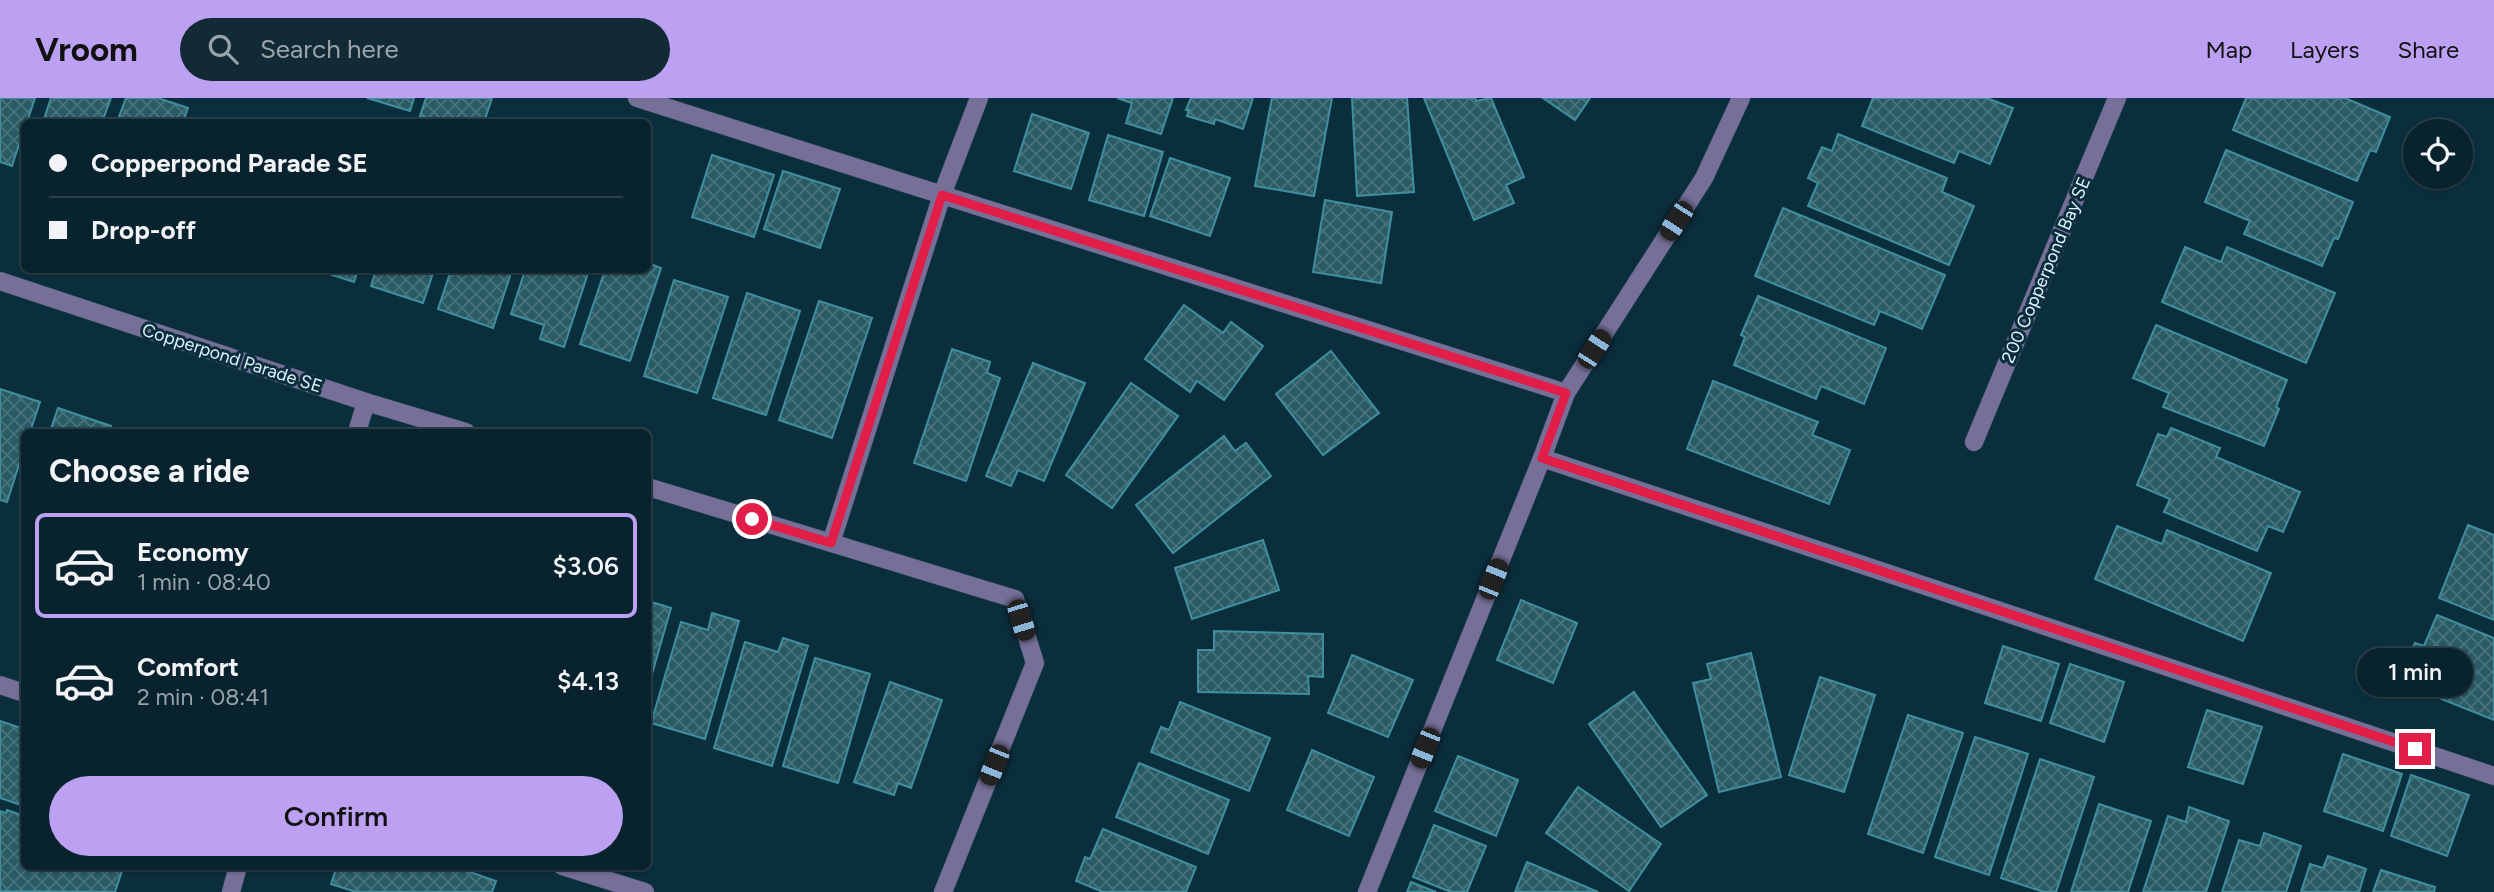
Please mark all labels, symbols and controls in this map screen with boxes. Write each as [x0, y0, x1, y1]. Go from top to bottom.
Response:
search box [180, 18, 670, 81]
text: Vroom [35, 30, 138, 69]
icon: search [204, 30, 242, 68]
text: Search here [260, 33, 399, 65]
text: Map [2205, 35, 2252, 64]
text: Layers [2290, 35, 2359, 64]
text: Share [2397, 35, 2459, 64]
map controls [2403, 119, 2473, 189]
button: locate [2403, 119, 2473, 189]
text: Copperpond Parade SE [91, 147, 368, 179]
street label: 200 Copperpond Bay SE [1997, 174, 2095, 366]
car [1656, 198, 1697, 244]
text: Drop-off [91, 214, 196, 246]
street label: Copperpond Parade SE [139, 319, 325, 397]
car [1574, 326, 1615, 372]
text: Choose a ride [49, 452, 250, 490]
route start [736, 503, 768, 535]
icon: car [53, 534, 116, 597]
text: Economy [137, 536, 249, 568]
text: $3.06 [552, 550, 619, 582]
car [1476, 556, 1511, 602]
text: 1 min · 08:40 [137, 568, 271, 596]
car [1005, 597, 1038, 643]
callout: 1 min [2357, 648, 2473, 696]
icon: car [53, 649, 116, 712]
text: Comfort [137, 651, 239, 683]
text: 1 min [2388, 658, 2442, 686]
text: $4.13 [557, 665, 619, 697]
text: 2 min · 08:41 [137, 683, 269, 711]
car [1408, 725, 1443, 771]
route end [2399, 733, 2431, 765]
car [977, 742, 1012, 788]
button: Confirm [49, 776, 623, 856]

